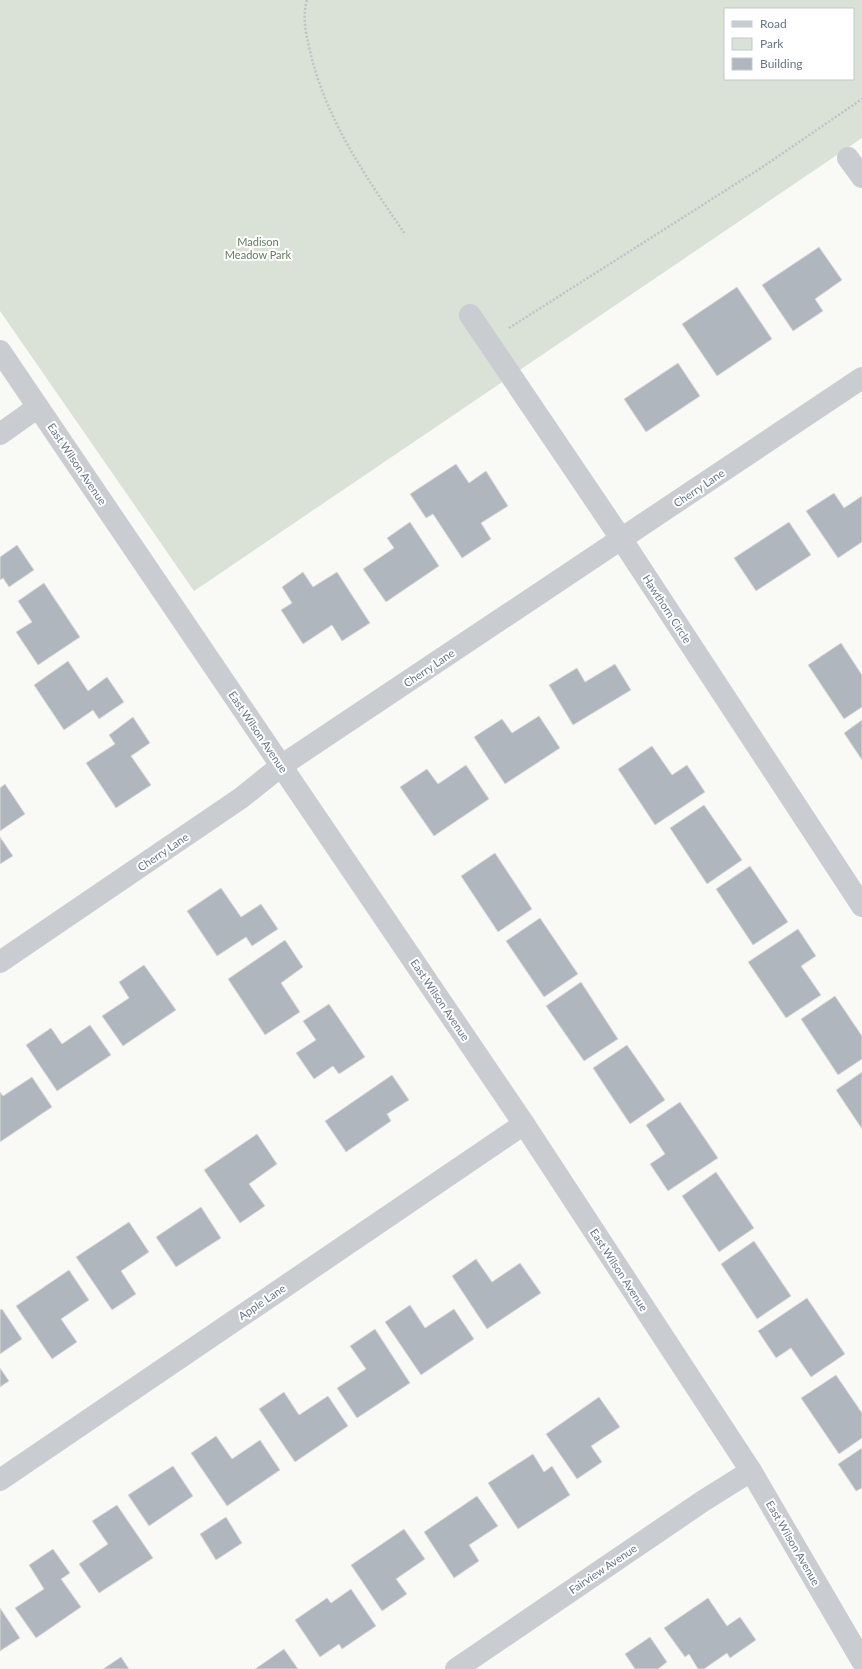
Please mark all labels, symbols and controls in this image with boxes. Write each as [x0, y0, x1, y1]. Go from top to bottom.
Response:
legend [724, 8, 854, 80]
text: Road [760, 16, 787, 31]
text: Park [760, 36, 784, 51]
text: Building [760, 56, 803, 71]
park label: Madison Meadow Park [225, 235, 292, 261]
street label: East Wilson Avenue [45, 420, 110, 507]
street label: Cherry Lane [671, 466, 727, 509]
street label: Hawthorn Circle [640, 572, 694, 646]
street label: Cherry Lane [401, 646, 457, 689]
street label: East Wilson Avenue [226, 688, 291, 775]
street label: Cherry Lane [135, 830, 191, 873]
street label: East Wilson Avenue [408, 956, 473, 1043]
street label: East Wilson Avenue [588, 1226, 651, 1314]
street label: Apple Lane [236, 1281, 288, 1322]
street label: East Wilson Avenue [764, 1498, 823, 1588]
street label: Fairview Avenue [566, 1541, 639, 1596]

